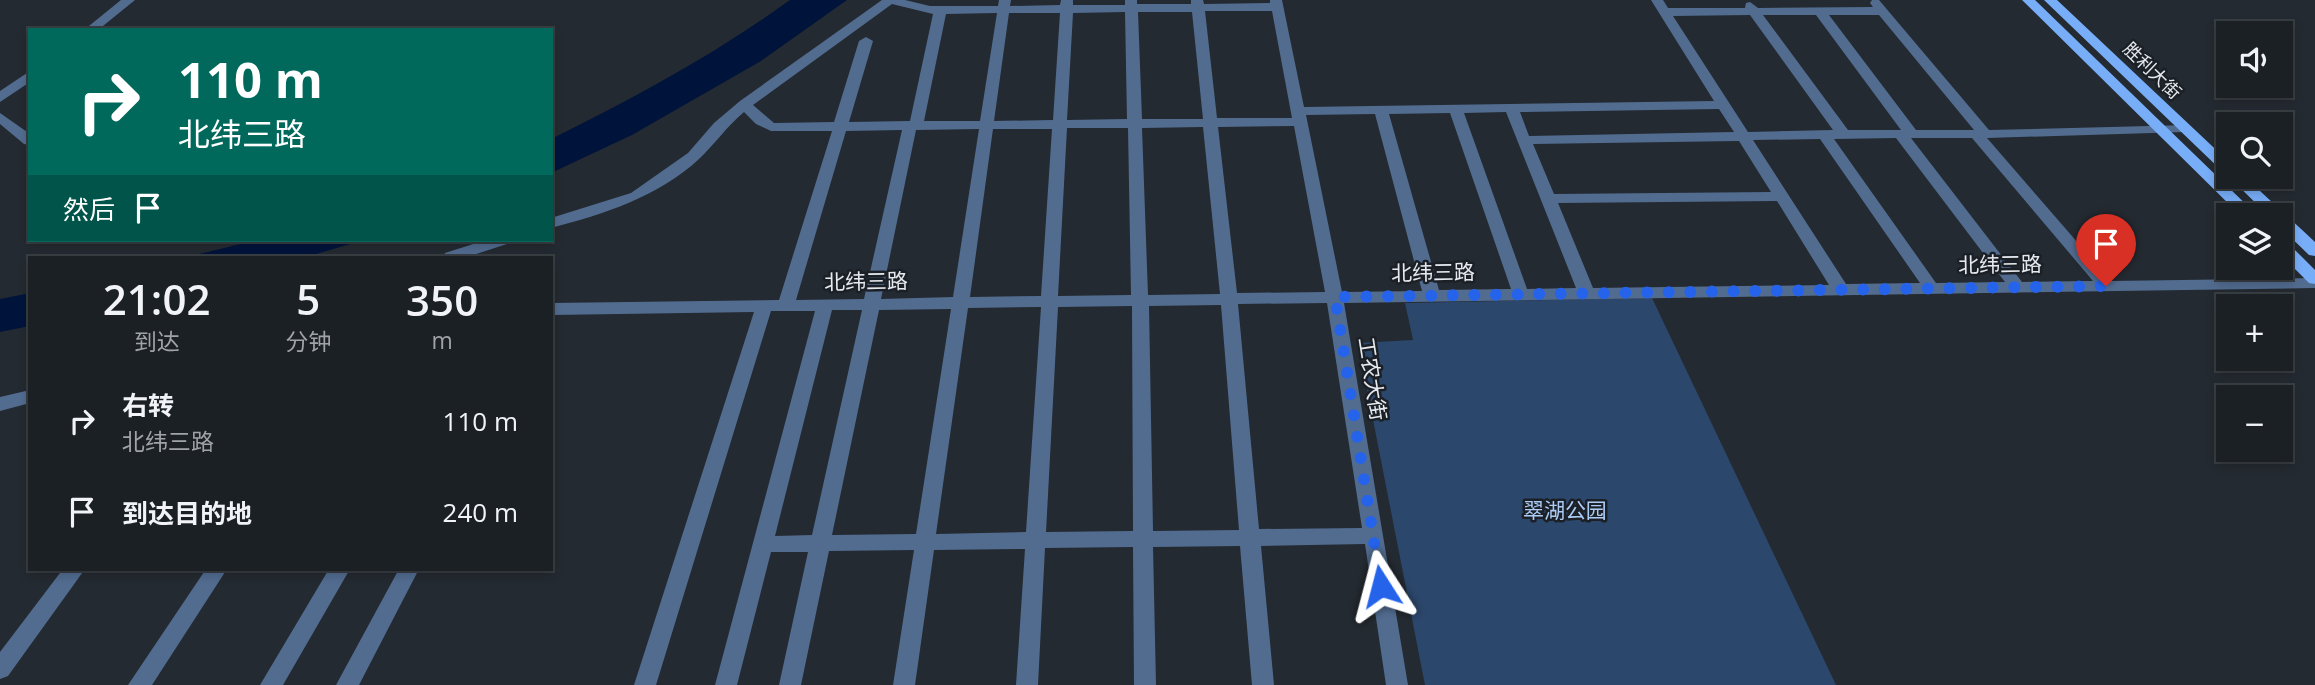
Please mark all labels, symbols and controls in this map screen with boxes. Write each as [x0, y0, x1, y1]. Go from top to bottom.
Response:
map controls [2216, 21, 2293, 462]
button: sound [2216, 21, 2293, 98]
street label: 胜利大街 [2118, 37, 2187, 104]
text: 110 m [178, 46, 323, 112]
icon: right [63, 56, 154, 147]
text: 北纬三路 [178, 112, 306, 155]
button: search [2216, 112, 2293, 189]
icon: arrive [129, 189, 167, 227]
text: 然后 [63, 191, 115, 227]
button: layers [2216, 203, 2293, 280]
pin [2076, 214, 2136, 286]
icon: arrive [2087, 225, 2125, 263]
street label: 北纬三路 [1958, 249, 2042, 279]
street label: 北纬三路 [1391, 257, 1475, 287]
street label: 北纬三路 [824, 266, 908, 296]
text: 21:02 [103, 270, 210, 327]
text: 5 [296, 270, 320, 327]
text: 350 [406, 271, 478, 328]
button: + [2216, 294, 2293, 371]
text: m [431, 324, 453, 356]
text: 到达 [134, 325, 180, 357]
text: 分钟 [285, 325, 331, 357]
street label: 工农大街 [1353, 335, 1393, 423]
button: − [2216, 385, 2293, 462]
text: 右转 [122, 387, 174, 423]
icon: right [63, 402, 101, 440]
text: 110 m [443, 403, 518, 439]
text: 北纬三路 [122, 425, 214, 457]
icon: arrive [63, 493, 101, 531]
text: 240 m [443, 494, 518, 530]
text: 到达目的地 [122, 495, 252, 531]
park label: 翠湖公园 [1523, 496, 1607, 524]
position arrow [1344, 549, 1418, 623]

